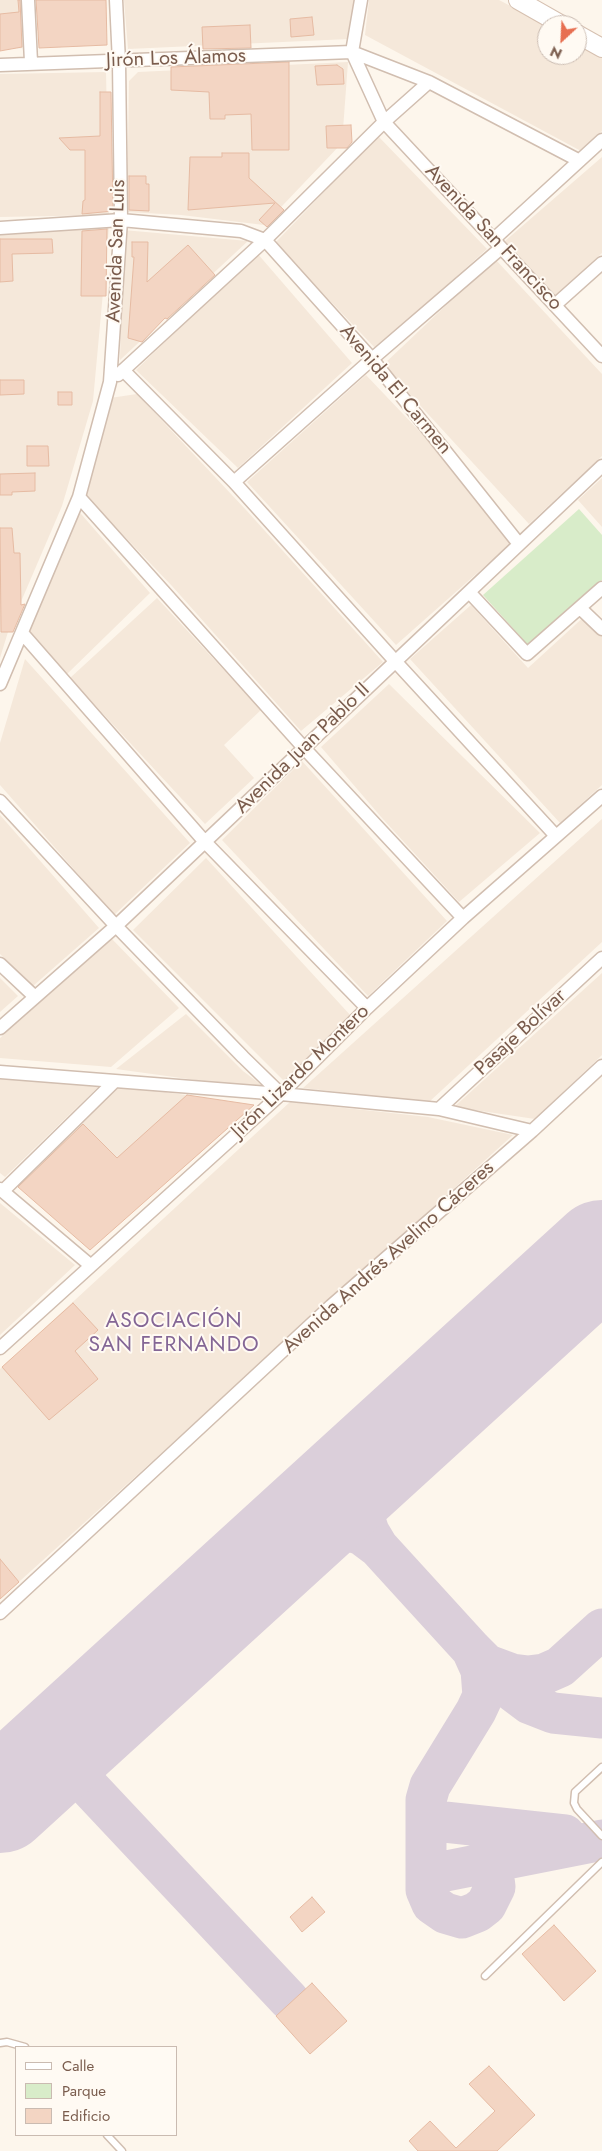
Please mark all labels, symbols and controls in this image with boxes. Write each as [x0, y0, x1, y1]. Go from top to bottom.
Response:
north arrow [537, 15, 587, 65]
text: N [547, 41, 565, 64]
street label: Jirón Los Álamos [106, 45, 246, 73]
street label: Avenida San Francisco [419, 160, 567, 316]
street label: Avenida San Luis [103, 179, 131, 323]
street label: Avenida El Carmen [334, 320, 456, 460]
street label: Avenida Juan Pablo II [231, 679, 375, 819]
street label: Pasaje Bolívar [470, 985, 572, 1081]
street label: Jirón Lizardo Montero [227, 1000, 375, 1144]
street label: Avenida Andrés Avelino Cáceres [278, 1157, 500, 1359]
district label: ASOCIACIÓN SAN FERNANDO [87, 1309, 261, 1359]
legend [15, 2046, 178, 2136]
text: Calle [62, 2055, 94, 2077]
text: Parque [62, 2080, 106, 2102]
text: Edificio [62, 2105, 110, 2127]

